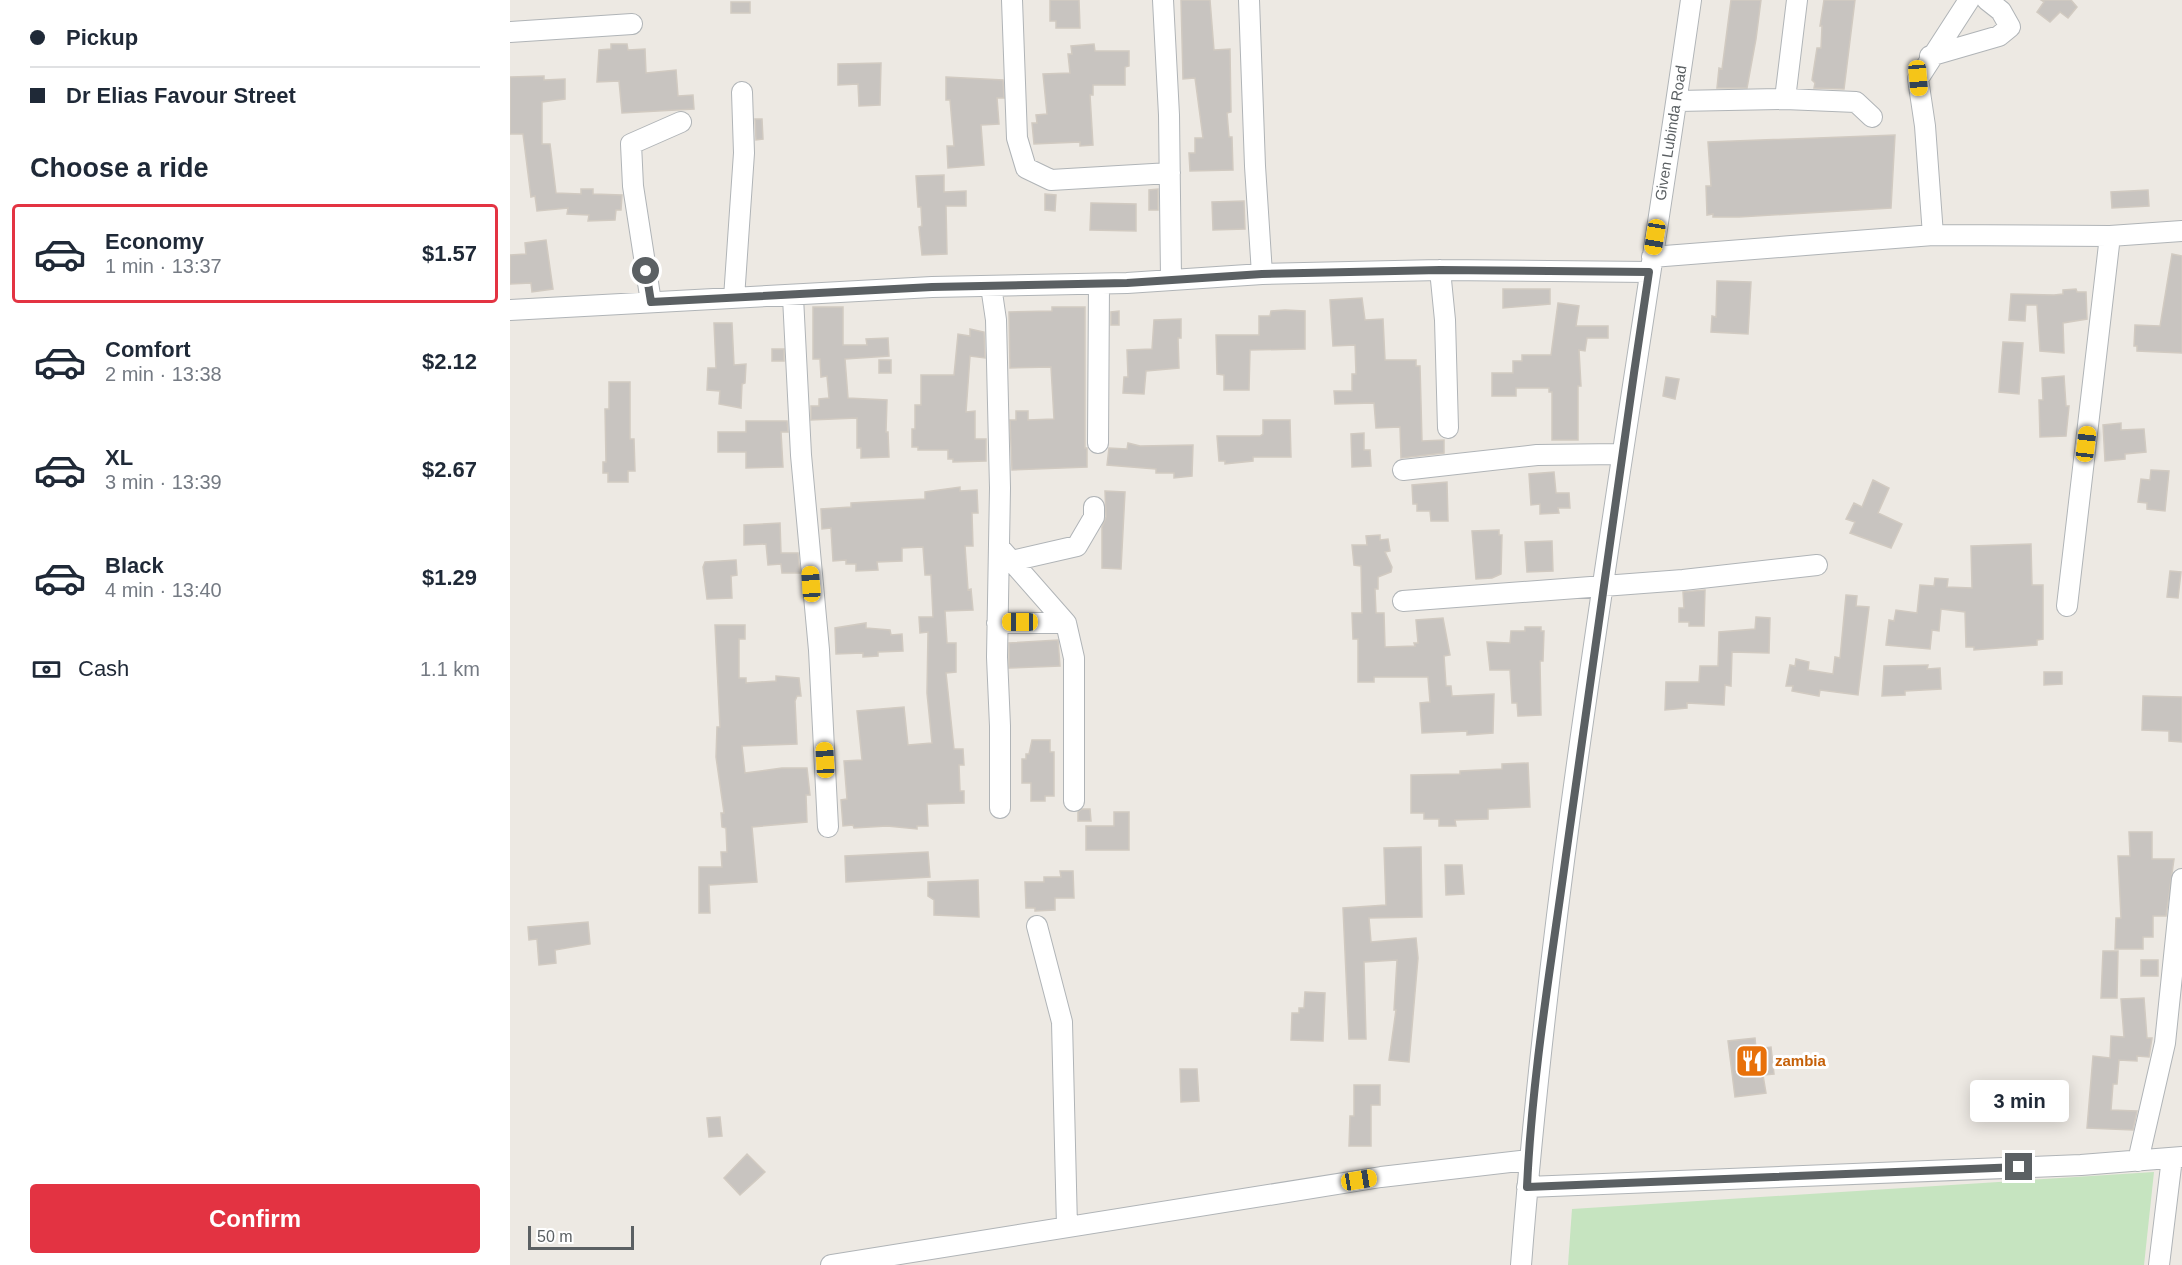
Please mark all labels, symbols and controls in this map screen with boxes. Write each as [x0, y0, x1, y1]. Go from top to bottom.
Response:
text: Pickup [66, 25, 138, 50]
car [1907, 59, 1929, 97]
street label: Given Lubinda Road [1651, 64, 1690, 202]
text: Dr Elias Favour Street [66, 83, 296, 108]
text: Choose a ride [30, 153, 209, 183]
car [1643, 218, 1667, 256]
icon: car [33, 227, 87, 281]
text: Economy [105, 229, 204, 254]
text: $1.57 [422, 241, 477, 266]
text: 1 min · 13:37 [105, 255, 222, 277]
route start [632, 257, 659, 284]
icon: car [33, 335, 87, 389]
text: Comfort [105, 337, 191, 362]
text: $2.12 [422, 349, 477, 374]
text: 2 min · 13:38 [105, 363, 222, 385]
car [2075, 425, 2097, 463]
icon: car [33, 443, 87, 497]
text: XL [105, 445, 133, 470]
text: $2.67 [422, 457, 477, 482]
text: 3 min · 13:39 [105, 471, 222, 493]
icon: car [33, 551, 87, 605]
text: Black [105, 553, 164, 578]
text: $1.29 [422, 565, 477, 590]
car [801, 565, 821, 603]
text: 4 min · 13:40 [105, 579, 222, 601]
car [1002, 613, 1038, 631]
icon: cash [30, 653, 63, 686]
text: Cash [78, 656, 129, 681]
text: 1.1 km [420, 658, 480, 680]
car [815, 742, 835, 778]
restaurant icon: zambia [1734, 1043, 1770, 1079]
place label: zambia [1775, 1052, 1827, 1069]
callout: 3 min [1970, 1080, 2068, 1122]
text: 3 min [1993, 1090, 2046, 1112]
route end [2005, 1153, 2032, 1180]
car [1340, 1168, 1378, 1192]
button: Confirm [30, 1184, 480, 1253]
scale bar [528, 1223, 634, 1250]
text: 50 m [537, 1228, 573, 1245]

